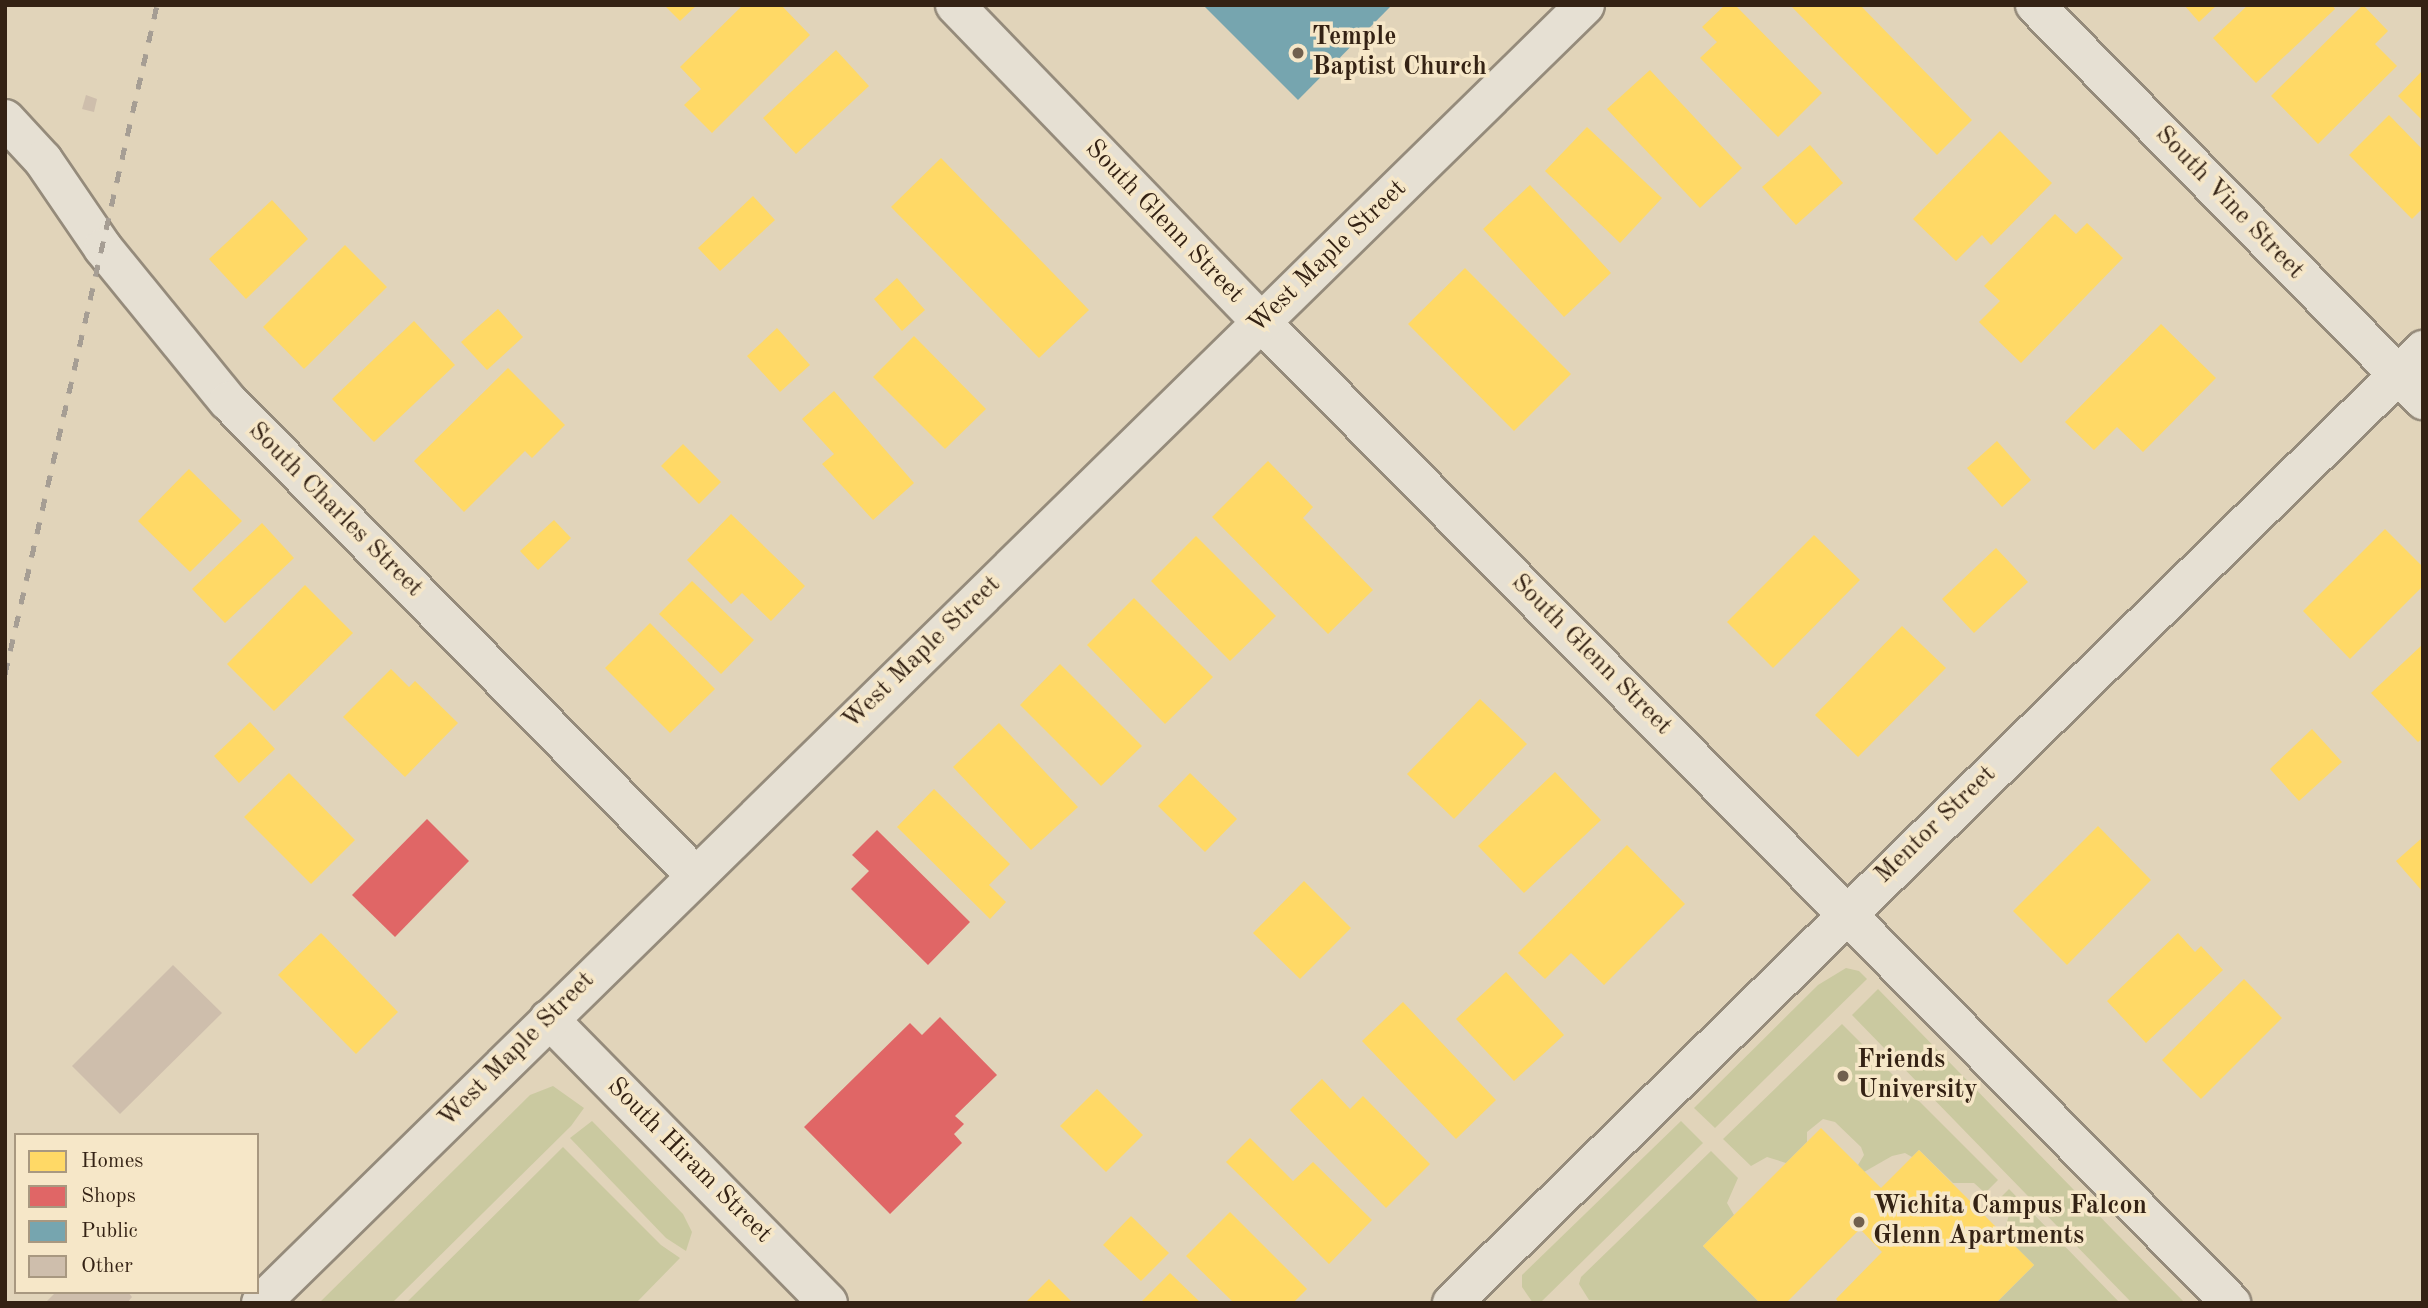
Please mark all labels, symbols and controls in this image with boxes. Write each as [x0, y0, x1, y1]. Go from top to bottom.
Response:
place label: Temple Baptist Church [1312, 22, 1487, 84]
marker: Temple Baptist Church [1290, 45, 1306, 61]
street label: South Vine Street [2148, 120, 2310, 286]
street label: South Glenn Street [1078, 134, 1250, 310]
street label: West Maple Street [1242, 173, 1414, 341]
street label: South Charles Street [241, 416, 429, 604]
street label: South Glenn Street [1504, 568, 1678, 742]
street label: West Maple Street [836, 569, 1008, 737]
street label: Mentor Street [1869, 759, 2003, 891]
street label: West Maple Street [432, 965, 602, 1135]
place label: Friends University [1857, 1045, 1978, 1106]
marker: Friends University [1835, 1068, 1851, 1084]
street label: South Hiram Street [600, 1072, 778, 1250]
legend [14, 1133, 259, 1294]
text: Homes [81, 1151, 143, 1172]
text: Shops [81, 1186, 136, 1207]
place label: Wichita Campus Falcon Glenn Apartments [1873, 1191, 2147, 1252]
marker: Wichita Campus Falcon Glenn Apartments [1851, 1214, 1867, 1230]
text: Public [81, 1221, 138, 1242]
text: Other [81, 1256, 133, 1277]

